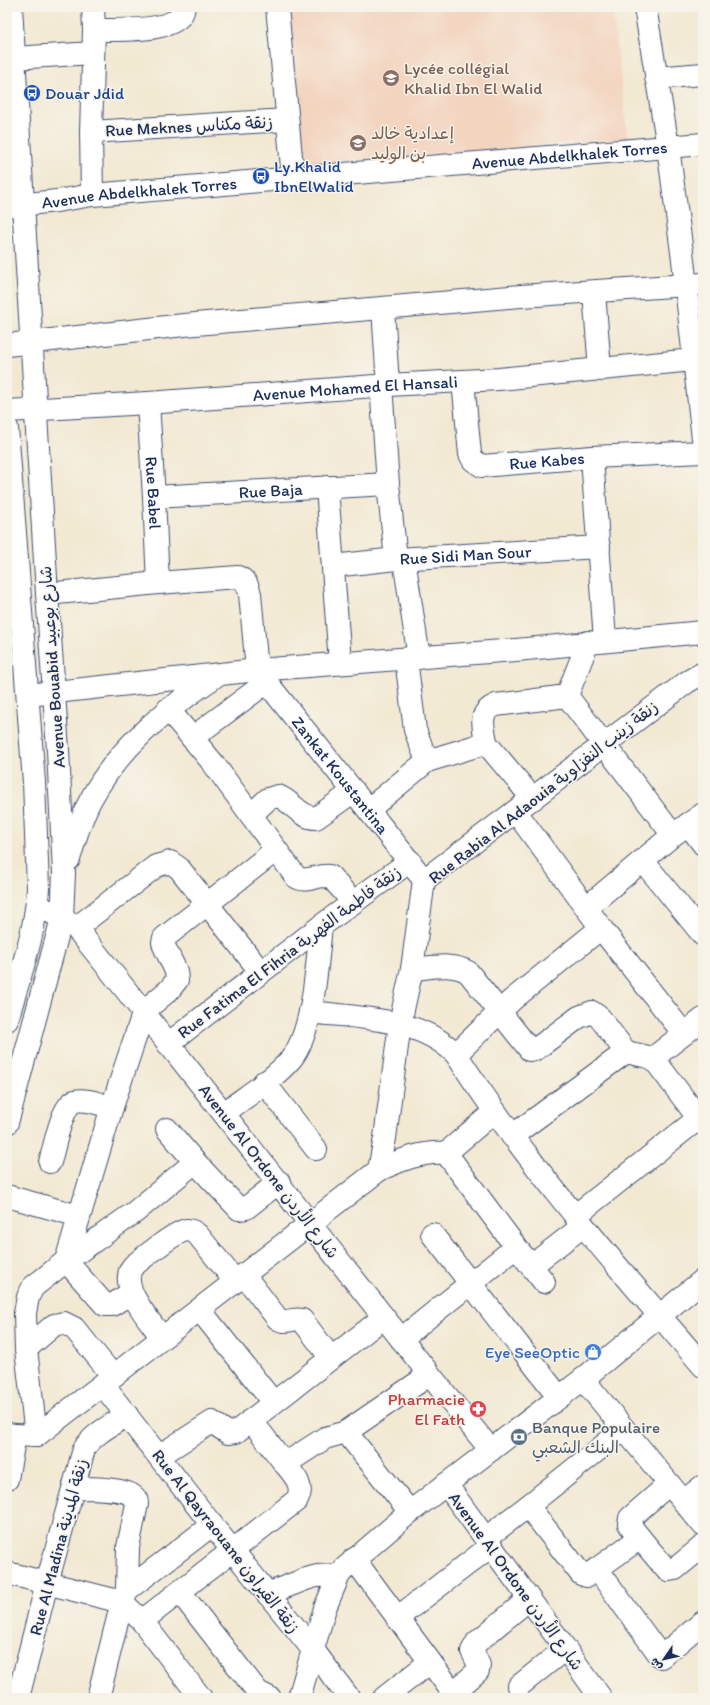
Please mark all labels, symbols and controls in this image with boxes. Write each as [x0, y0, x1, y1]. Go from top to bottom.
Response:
place label: Lycée collégial Khalid Ibn El Walid [404, 58, 542, 98]
school or university icon: Lycée collégial Khalid Ibn El Walid [381, 68, 401, 88]
bus stop icon: Douar Jdid [22, 83, 42, 103]
place label: Douar Jdid [45, 83, 125, 103]
street label: Rue Meknes زنقة مكناس [105, 112, 273, 140]
place label: إعدادية خالد بن الوليد [371, 123, 454, 165]
school or university icon: إعدادية خالد بن الوليد [348, 133, 368, 153]
street label: Avenue Abdelkhalek Torres [471, 137, 668, 173]
place label: Ly.Khalid IbnElWalid [274, 156, 354, 196]
bus stop icon: Ly.Khalid IbnElWalid [251, 166, 271, 186]
street label: Avenue Abdelkhalek Torres [41, 173, 238, 212]
street label: Avenue Mohamed El Hansali [252, 371, 458, 405]
street label: Rue Kabes [508, 448, 585, 474]
street label: Rue Babel [141, 456, 165, 530]
street label: Rue Baja [238, 479, 304, 502]
street label: Rue Sidi Man Sour [399, 541, 532, 569]
street label: Avenue Bouabid شارع بوعبيد [35, 565, 71, 769]
street label: Rue Rabia Al Adaouia زنقة زينب النفزاوية [424, 696, 662, 888]
street label: Zankat Koustantina [288, 712, 393, 838]
street label: Rue Fatima El Fihria زنقة فاطمة الفهربة [173, 862, 405, 1042]
street label: Avenue Al Ordone شارع الأردن [193, 1079, 344, 1263]
place label: Eye SeeOptic [485, 1342, 580, 1362]
shop icon: Eye SeeOptic [583, 1342, 603, 1362]
place label: Pharmacie El Fath [388, 1389, 465, 1429]
pharmacy icon: Pharmacie El Fath [468, 1399, 488, 1419]
place label: Banque Populaire البنك الشعبي [532, 1417, 660, 1462]
bank icon: Banque Populaire البنك الشعبي [509, 1427, 529, 1447]
street label: Rue Al Qayraouane زنقة القيراون [148, 1445, 304, 1637]
street label: Rue Al Madina زنقة المدينة [25, 1456, 91, 1638]
street label: Avenue Al Ordone شارع الأردن [443, 1487, 588, 1675]
north arrow [644, 1639, 684, 1679]
text: ش [647, 1656, 665, 1673]

